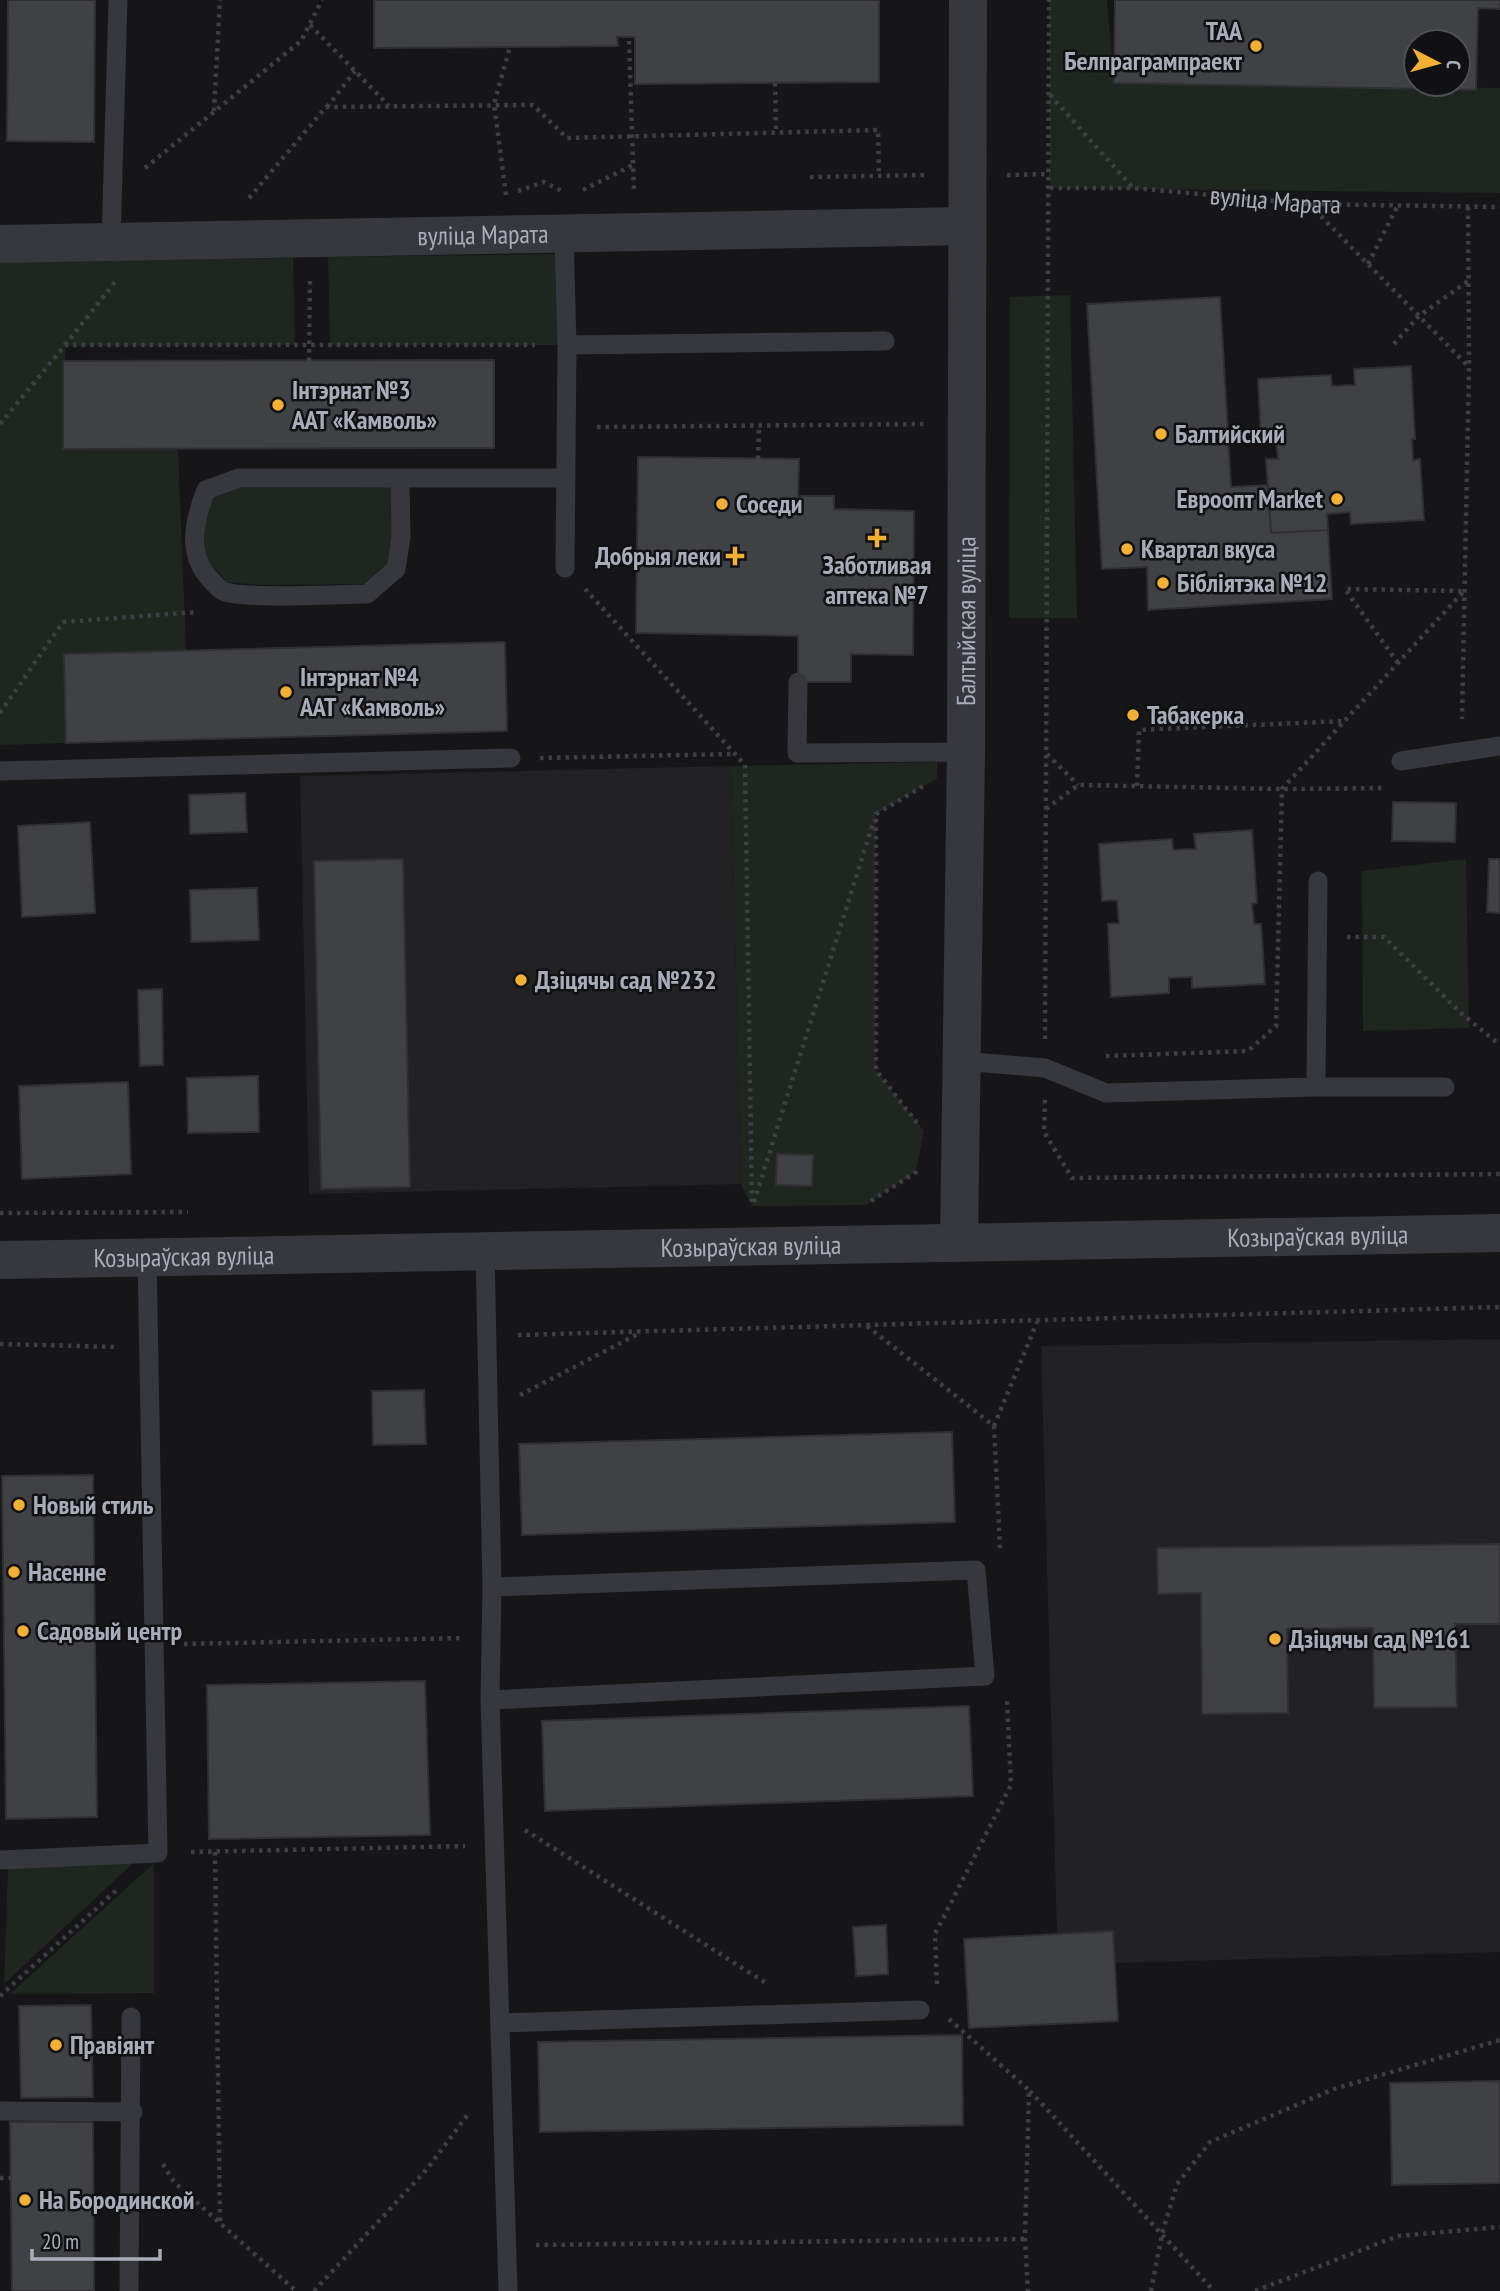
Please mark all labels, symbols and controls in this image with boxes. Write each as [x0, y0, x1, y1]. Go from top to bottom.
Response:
place label: ТАА Белпрагрампраект [1064, 14, 1243, 77]
north arrow [1402, 28, 1472, 98]
marker: ТАА Белпрагрампраект [1248, 38, 1264, 54]
text: С [1441, 59, 1466, 71]
street label: вуліца Марата [1209, 178, 1341, 220]
street label: вуліца Марата [417, 217, 549, 252]
place label: Інтэрнат №3 ААТ «Камволь» [291, 373, 437, 436]
marker: Інтэрнат №3 ААТ «Камволь» [270, 397, 286, 413]
place label: Балтийский [1175, 417, 1285, 450]
marker: Балтийский [1153, 426, 1169, 442]
place label: Евроопт Market [1176, 482, 1323, 515]
place label: Соседи [736, 487, 803, 520]
marker: Евроопт Market [1329, 491, 1345, 507]
marker: Соседи [714, 496, 730, 512]
marker: Заботливая аптека №7 [869, 530, 885, 546]
place label: Квартал вкуса [1141, 532, 1275, 565]
street label: Балтыйская вуліца [949, 536, 983, 706]
place label: Добрыя леки [595, 539, 721, 572]
marker: Квартал вкуса [1119, 541, 1135, 557]
marker: Добрыя леки [727, 548, 743, 564]
place label: Заботливая аптека №7 [823, 548, 931, 611]
place label: Бібліятэка №12 [1177, 566, 1327, 599]
marker: Бібліятэка №12 [1155, 575, 1171, 591]
place label: Інтэрнат №4 ААТ «Камволь» [299, 660, 445, 723]
marker: Інтэрнат №4 ААТ «Камволь» [278, 684, 294, 700]
place label: Табакерка [1147, 698, 1244, 731]
marker: Табакерка [1125, 707, 1141, 723]
place label: Дзіцячы сад №232 [535, 963, 717, 996]
marker: Дзіцячы сад №232 [513, 972, 529, 988]
street label: Козыраўская вуліца [1227, 1218, 1408, 1254]
street label: Козыраўская вуліца [660, 1228, 842, 1264]
street label: Козыраўская вуліца [93, 1238, 275, 1274]
place label: Новый стиль [33, 1488, 154, 1521]
marker: Новый стиль [11, 1497, 27, 1513]
place label: Насенне [28, 1555, 107, 1588]
marker: Насенне [6, 1564, 22, 1580]
place label: Садовый центр [37, 1614, 182, 1647]
place label: Дзіцячы сад №161 [1289, 1622, 1471, 1655]
marker: Садовый центр [15, 1623, 31, 1639]
marker: Дзіцячы сад №161 [1267, 1631, 1283, 1647]
place label: Правіянт [70, 2028, 154, 2061]
marker: Правіянт [48, 2037, 64, 2053]
place label: На Бородинской [39, 2183, 194, 2216]
marker: На Бородинской [17, 2192, 33, 2208]
scale bar [32, 2218, 159, 2262]
text: 20 m [42, 2228, 79, 2255]

